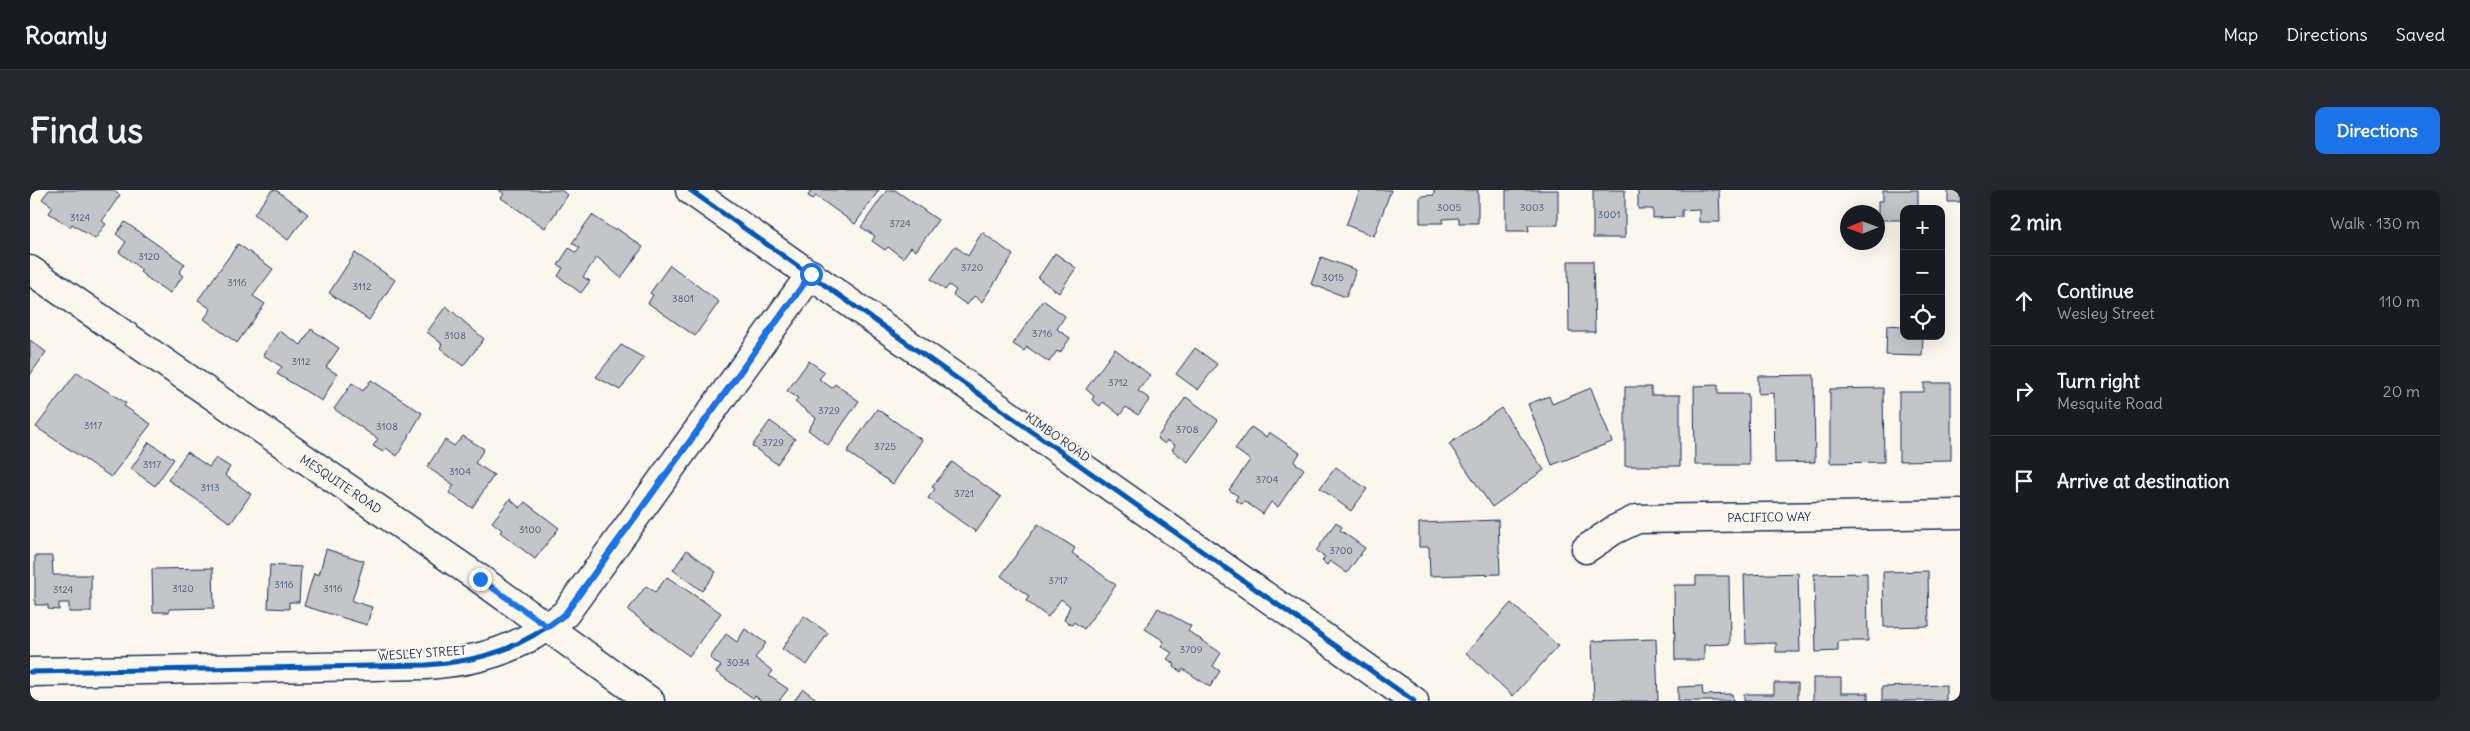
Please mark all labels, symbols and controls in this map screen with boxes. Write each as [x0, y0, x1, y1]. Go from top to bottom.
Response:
text: Roamly [25, 20, 107, 50]
text: Map [2223, 23, 2258, 46]
text: Directions [2286, 23, 2368, 46]
text: Saved [2396, 23, 2445, 46]
button: Directions [2315, 107, 2440, 154]
text: Find us [30, 108, 143, 152]
house number: 3005 [1437, 201, 1462, 214]
house number: 3003 [1520, 201, 1545, 214]
north arrow [1840, 205, 1885, 250]
map controls [1900, 205, 1945, 340]
button: + [1900, 205, 1945, 250]
house number: 3001 [1598, 208, 1620, 221]
text: 2 min [2010, 209, 2062, 236]
house number: 3124 [70, 211, 91, 224]
text: Walk · 130 m [2330, 213, 2420, 233]
house number: 3724 [889, 217, 911, 230]
house number: 3120 [138, 250, 160, 263]
button: − [1900, 250, 1945, 295]
house number: 3720 [961, 261, 983, 274]
route start [800, 263, 823, 286]
house number: 3015 [1322, 271, 1344, 284]
house number: 3116 [227, 276, 247, 289]
text: Continue [2057, 279, 2134, 303]
house number: 3112 [353, 280, 372, 293]
icon: ahead [2010, 287, 2038, 315]
text: 110 m [2379, 291, 2420, 311]
house number: 3801 [672, 292, 694, 305]
button: locate [1900, 295, 1945, 340]
text: Wesley Street [2057, 303, 2155, 323]
house number: 3716 [1032, 327, 1052, 340]
house number: 3108 [444, 329, 466, 342]
house number: 3112 [292, 355, 311, 368]
text: Turn right [2057, 369, 2140, 393]
house number: 3712 [1108, 376, 1129, 389]
icon: right [2010, 377, 2038, 405]
text: 20 m [2383, 381, 2420, 401]
text: Mesquite Road [2057, 393, 2163, 413]
house number: 3729 [818, 404, 840, 417]
street label: KIMBO ROAD [1023, 409, 1093, 465]
house number: 3117 [84, 419, 102, 432]
house number: 3108 [376, 420, 398, 433]
house number: 3708 [1176, 423, 1199, 436]
house number: 3729 [762, 436, 784, 449]
house number: 3725 [874, 440, 896, 453]
street label: MESQUITE ROAD [297, 451, 385, 517]
house number: 3117 [143, 458, 161, 471]
house number: 3104 [449, 465, 471, 478]
icon: arrive [2010, 467, 2038, 495]
text: Arrive at destination [2057, 469, 2230, 493]
house number: 3704 [1256, 473, 1279, 486]
house number: 3113 [200, 481, 220, 494]
house number: 3721 [954, 487, 974, 500]
street label: PACIFICO WAY [1727, 509, 1811, 525]
house number: 3100 [519, 523, 541, 536]
house number: 3700 [1329, 544, 1353, 557]
route end [469, 568, 492, 591]
house number: 3717 [1048, 574, 1068, 587]
house number: 3116 [274, 578, 294, 591]
house number: 3120 [172, 582, 194, 595]
house number: 3116 [323, 582, 343, 595]
house number: 3124 [53, 583, 74, 596]
street label: WESLEY STREET [377, 642, 467, 664]
house number: 3709 [1180, 643, 1203, 656]
house number: 3034 [726, 656, 750, 669]

